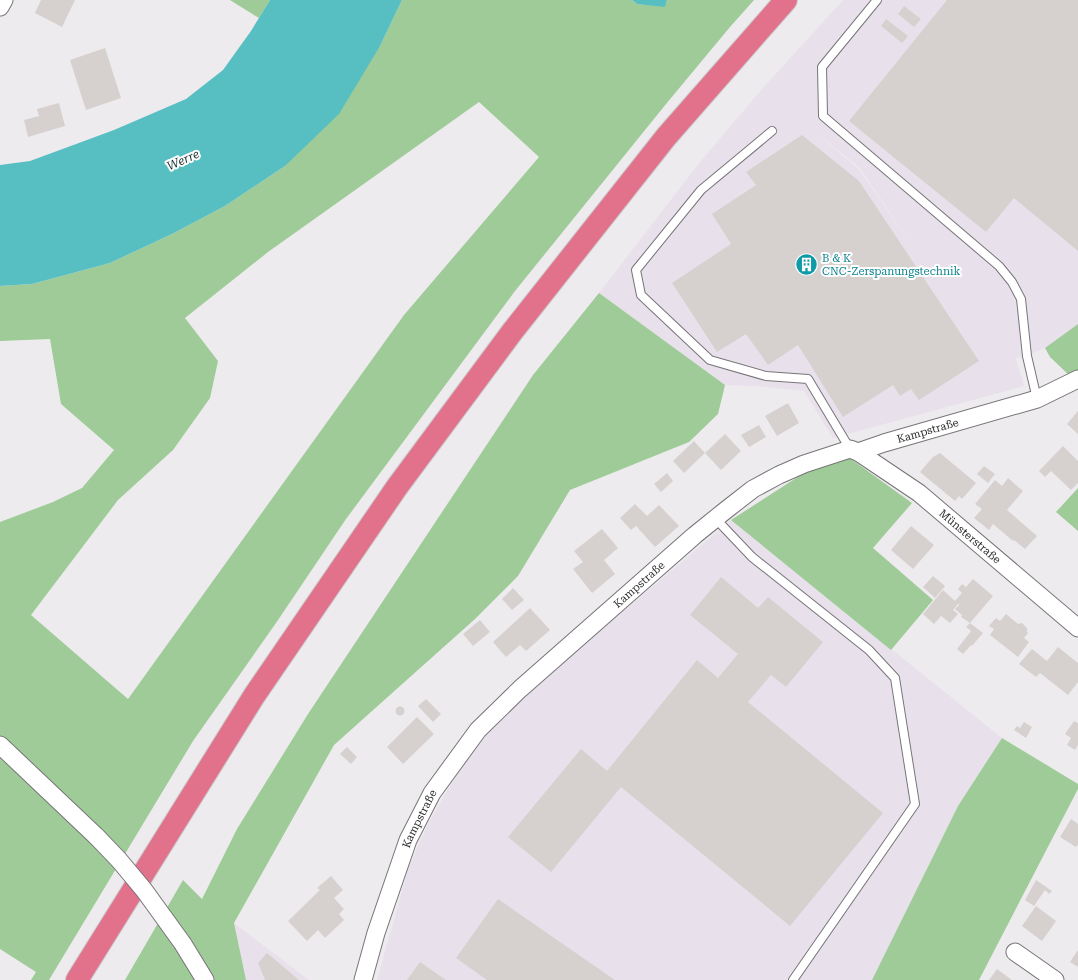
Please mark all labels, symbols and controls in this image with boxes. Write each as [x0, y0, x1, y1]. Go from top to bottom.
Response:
water label: Werre [165, 147, 201, 173]
building icon: B & K CNC-Zerspanungstechnik [794, 251, 820, 277]
place label: B & K CNC-Zerspanungstechnik [822, 252, 961, 278]
street label: Kampstraße [895, 416, 960, 446]
street label: Münsterstraße [936, 507, 1003, 567]
street label: Kampstraße [611, 559, 667, 611]
street label: Kampstraße [400, 788, 440, 850]

